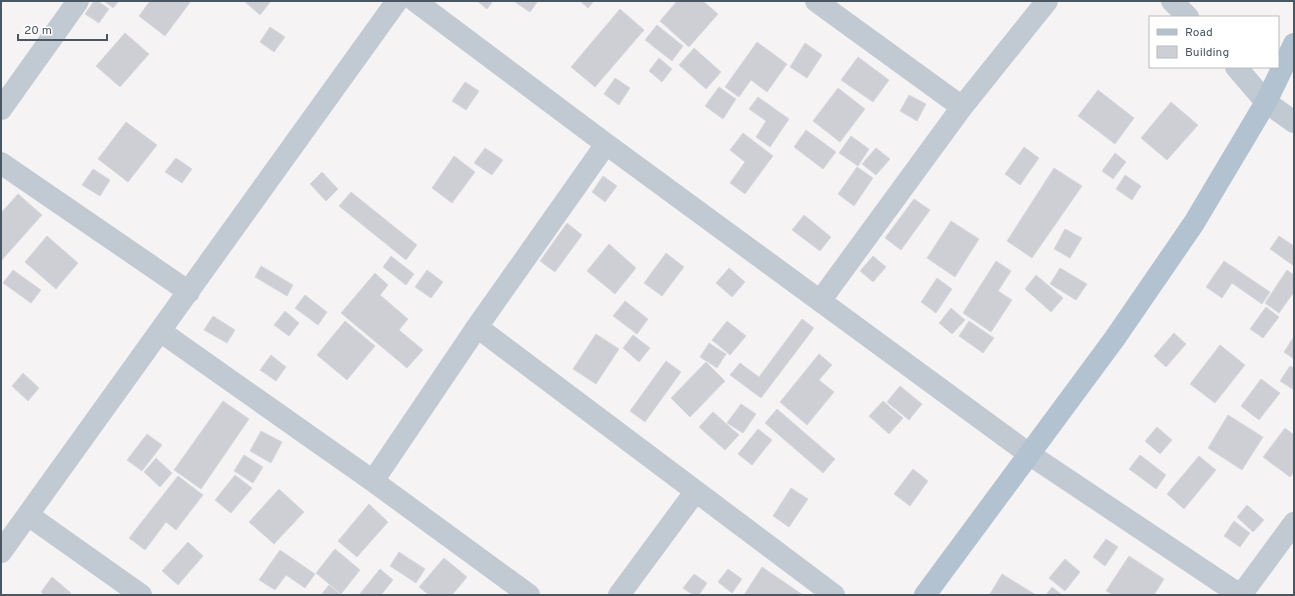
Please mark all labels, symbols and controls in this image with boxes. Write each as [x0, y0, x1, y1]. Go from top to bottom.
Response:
scale bar [18, 16, 107, 42]
legend [1149, 16, 1279, 68]
text: 20 m [24, 23, 52, 39]
text: Road [1185, 25, 1213, 41]
text: Building [1185, 45, 1229, 61]

